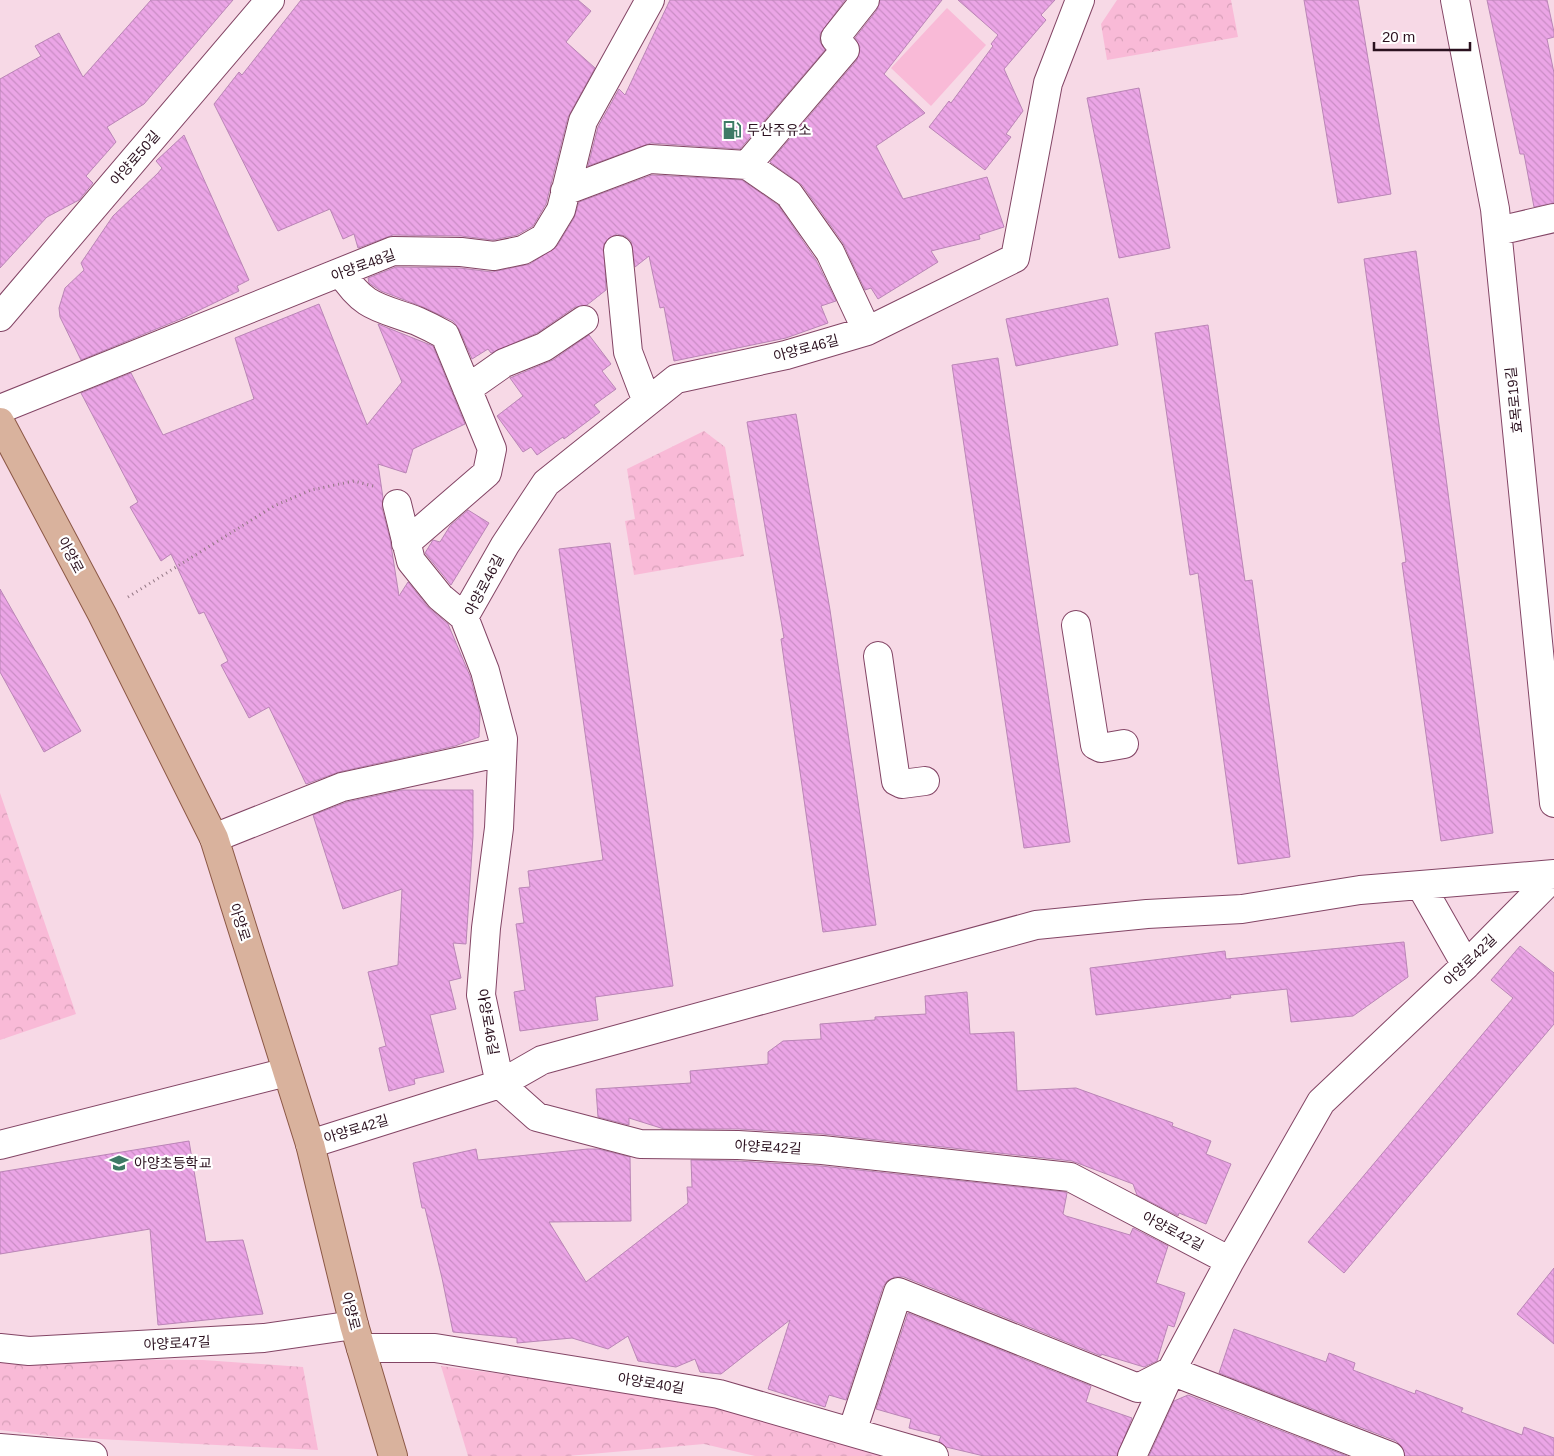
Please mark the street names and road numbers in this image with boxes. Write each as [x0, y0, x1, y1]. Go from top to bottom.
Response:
street label: 아양로50길 [107, 127, 163, 189]
street label: 아양로48길 [329, 246, 397, 284]
street label: 아양로46길 [772, 332, 840, 364]
street label: 효목로19길 [1503, 366, 1525, 434]
street label: 아양로 [55, 534, 87, 576]
street label: 아양로46길 [461, 552, 507, 618]
street label: 아양로 [226, 901, 254, 943]
street label: 아양로42길 [1440, 931, 1500, 989]
street label: 아양로46길 [474, 988, 502, 1056]
street label: 아양로42길 [322, 1112, 390, 1146]
street label: 아양로42길 [734, 1137, 802, 1157]
street label: 아양로42길 [1140, 1208, 1206, 1254]
street label: 아양로 [339, 1290, 363, 1332]
street label: 아양로47길 [143, 1333, 211, 1353]
street label: 아양로40길 [617, 1370, 685, 1396]

